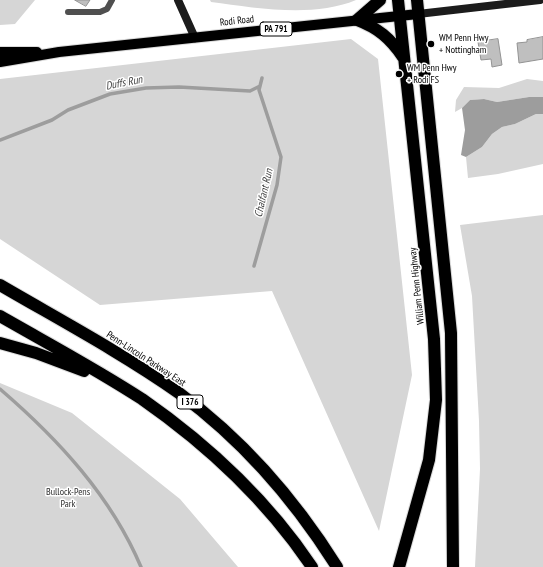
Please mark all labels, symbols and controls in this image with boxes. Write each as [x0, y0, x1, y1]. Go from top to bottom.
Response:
street label: Rodi Road [219, 13, 255, 29]
road number: PA 791 [260, 22, 292, 36]
place label: WM Penn Hwy + Nottingham [439, 32, 489, 56]
marker: WM Penn Hwy + Nottingham [426, 39, 436, 49]
place label: WM Penn Hwy + Rodi FS [407, 62, 457, 86]
marker: WM Penn Hwy + Rodi FS [394, 69, 404, 79]
water label: Duffs Run [105, 73, 143, 93]
water label: Chalfant Run [252, 168, 276, 218]
street label: William Penn Highway [407, 247, 427, 325]
street label: Penn-Lincoln Parkway East [104, 329, 188, 389]
road number: I 376 [177, 395, 203, 409]
park label: Bullock-Pens Park [46, 486, 90, 510]

